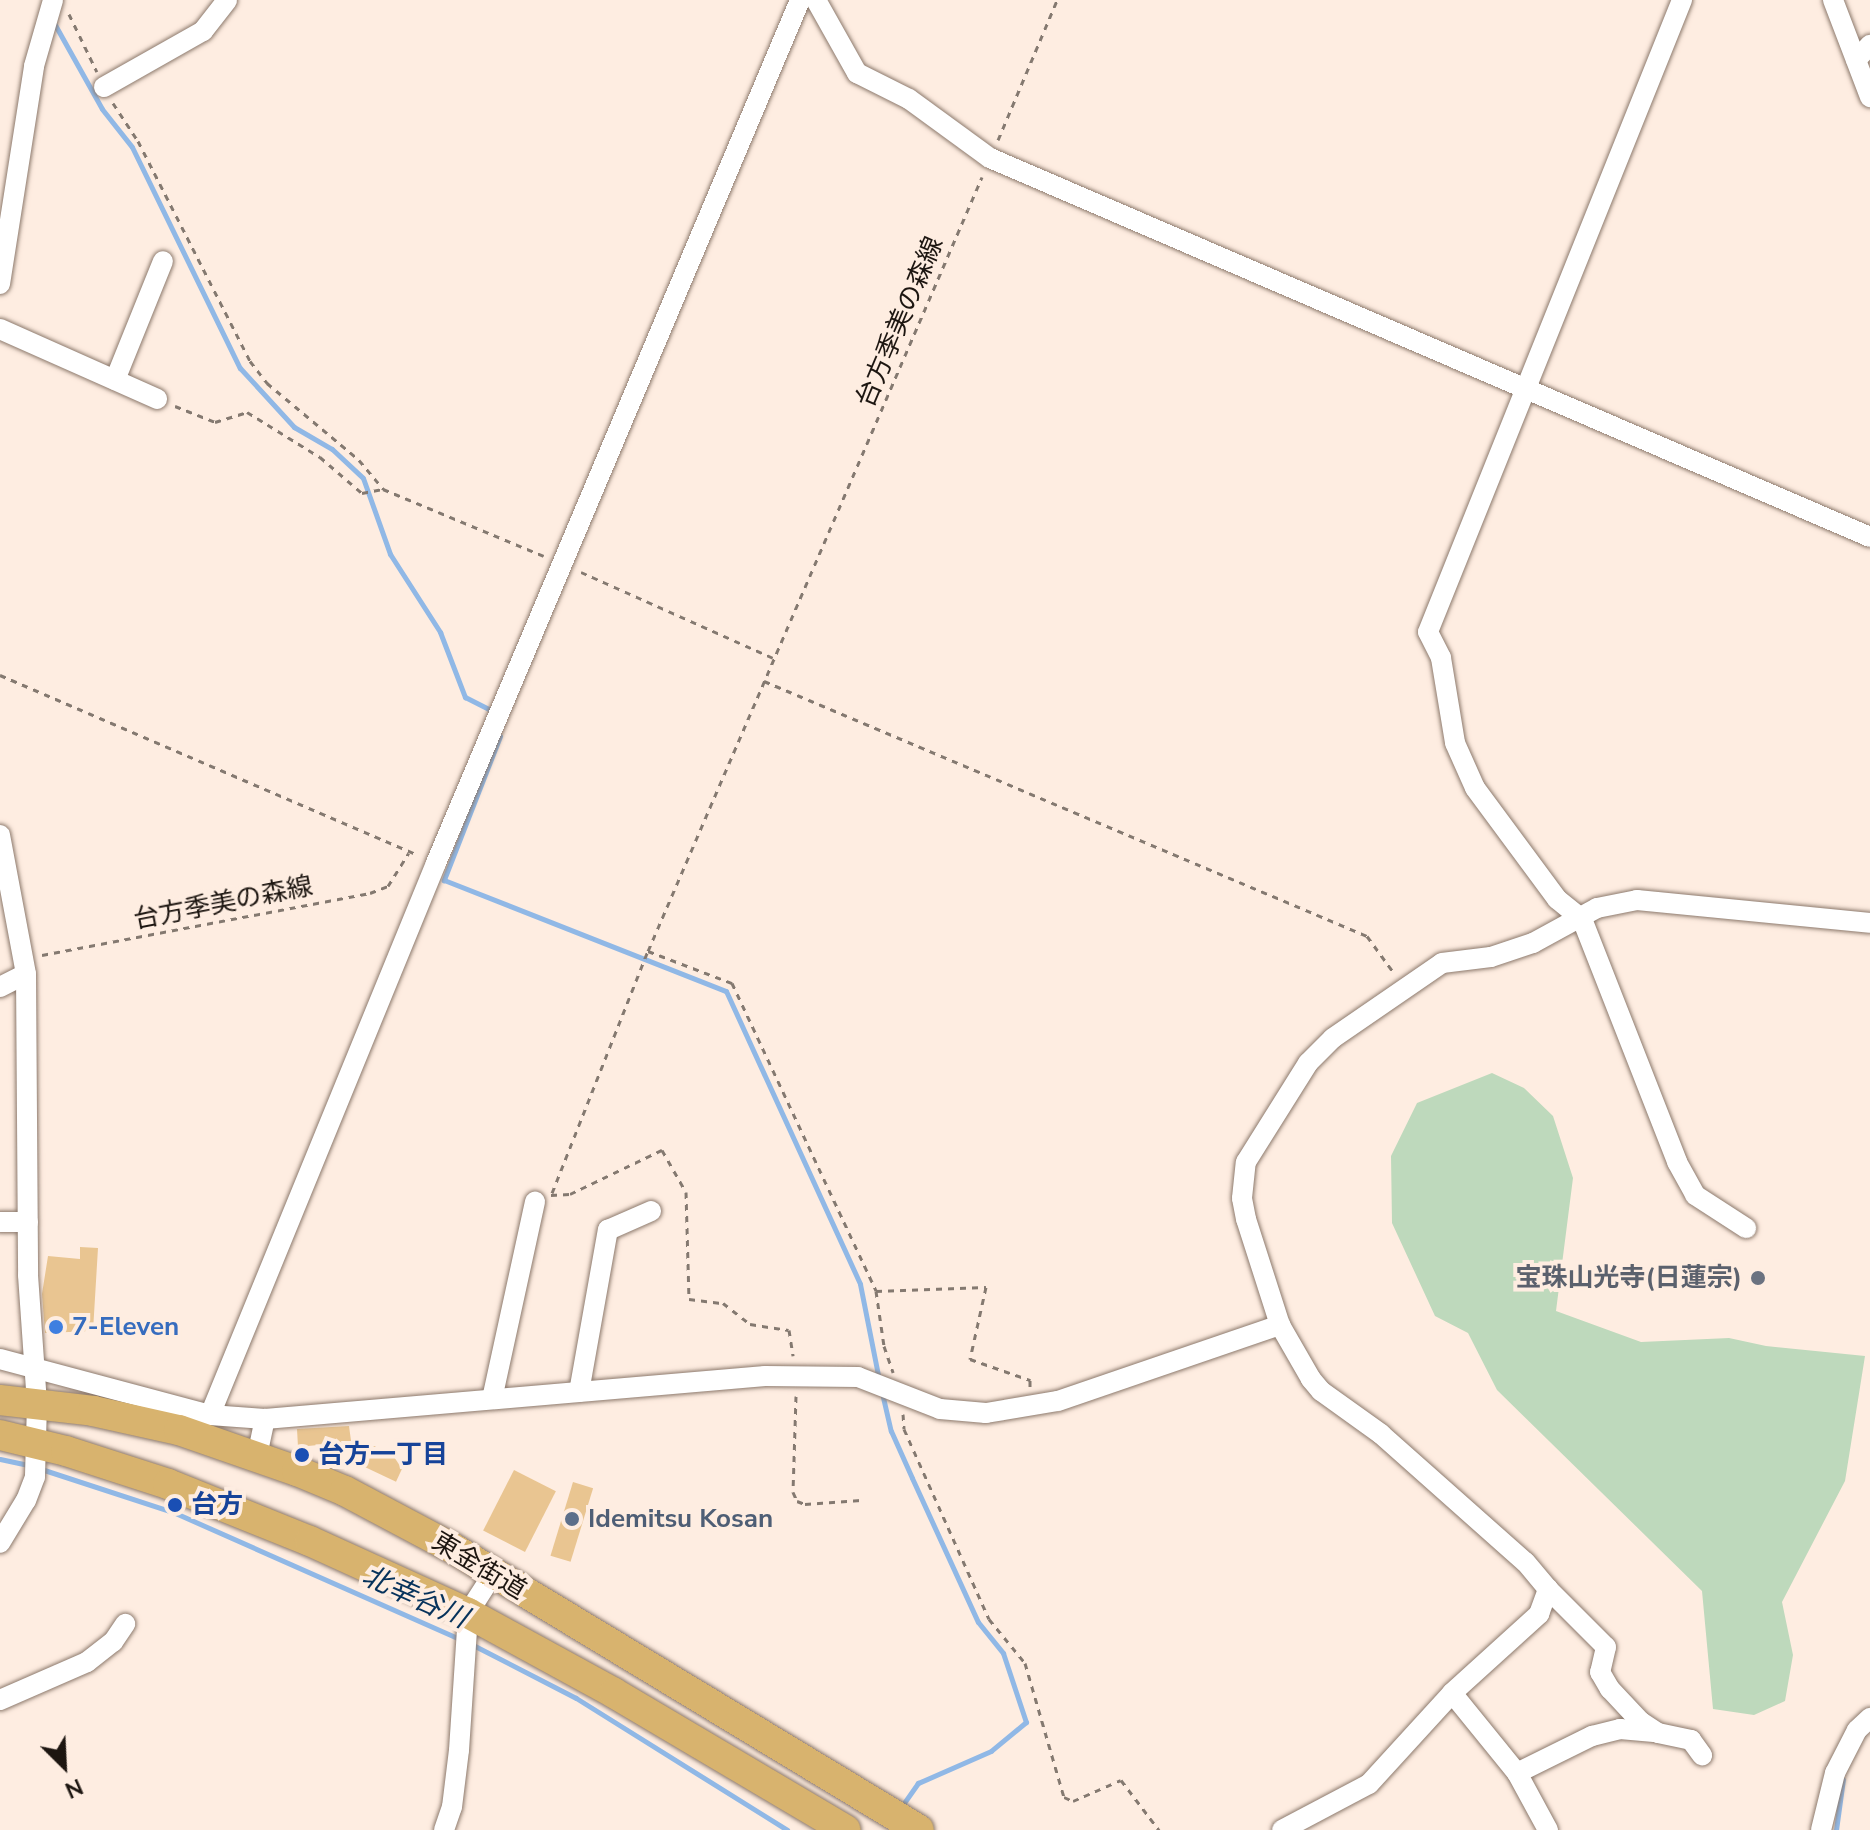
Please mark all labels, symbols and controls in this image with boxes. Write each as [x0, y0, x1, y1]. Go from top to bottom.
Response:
street label: 台方季美の森線 [850, 232, 950, 412]
street label: 台方季美の森線 [131, 870, 315, 936]
place label: 宝珠山光寺(日蓮宗) [1515, 1262, 1742, 1294]
marker: 宝珠山光寺(日蓮宗) [1749, 1269, 1767, 1287]
place label: 7-Eleven [72, 1311, 179, 1343]
marker: 7-Eleven [47, 1318, 65, 1336]
place label: 台方一丁目 [318, 1439, 448, 1471]
marker: 台方一丁目 [293, 1446, 311, 1464]
place label: 台方 [191, 1489, 243, 1521]
marker: 台方 [166, 1496, 184, 1514]
place label: Idemitsu Kosan [588, 1503, 773, 1535]
marker: Idemitsu Kosan [563, 1510, 581, 1528]
street label: 東金街道 [426, 1526, 532, 1606]
water label: 北幸谷川 [357, 1559, 473, 1635]
north arrow [24, 1726, 104, 1806]
text: N [60, 1771, 87, 1805]

